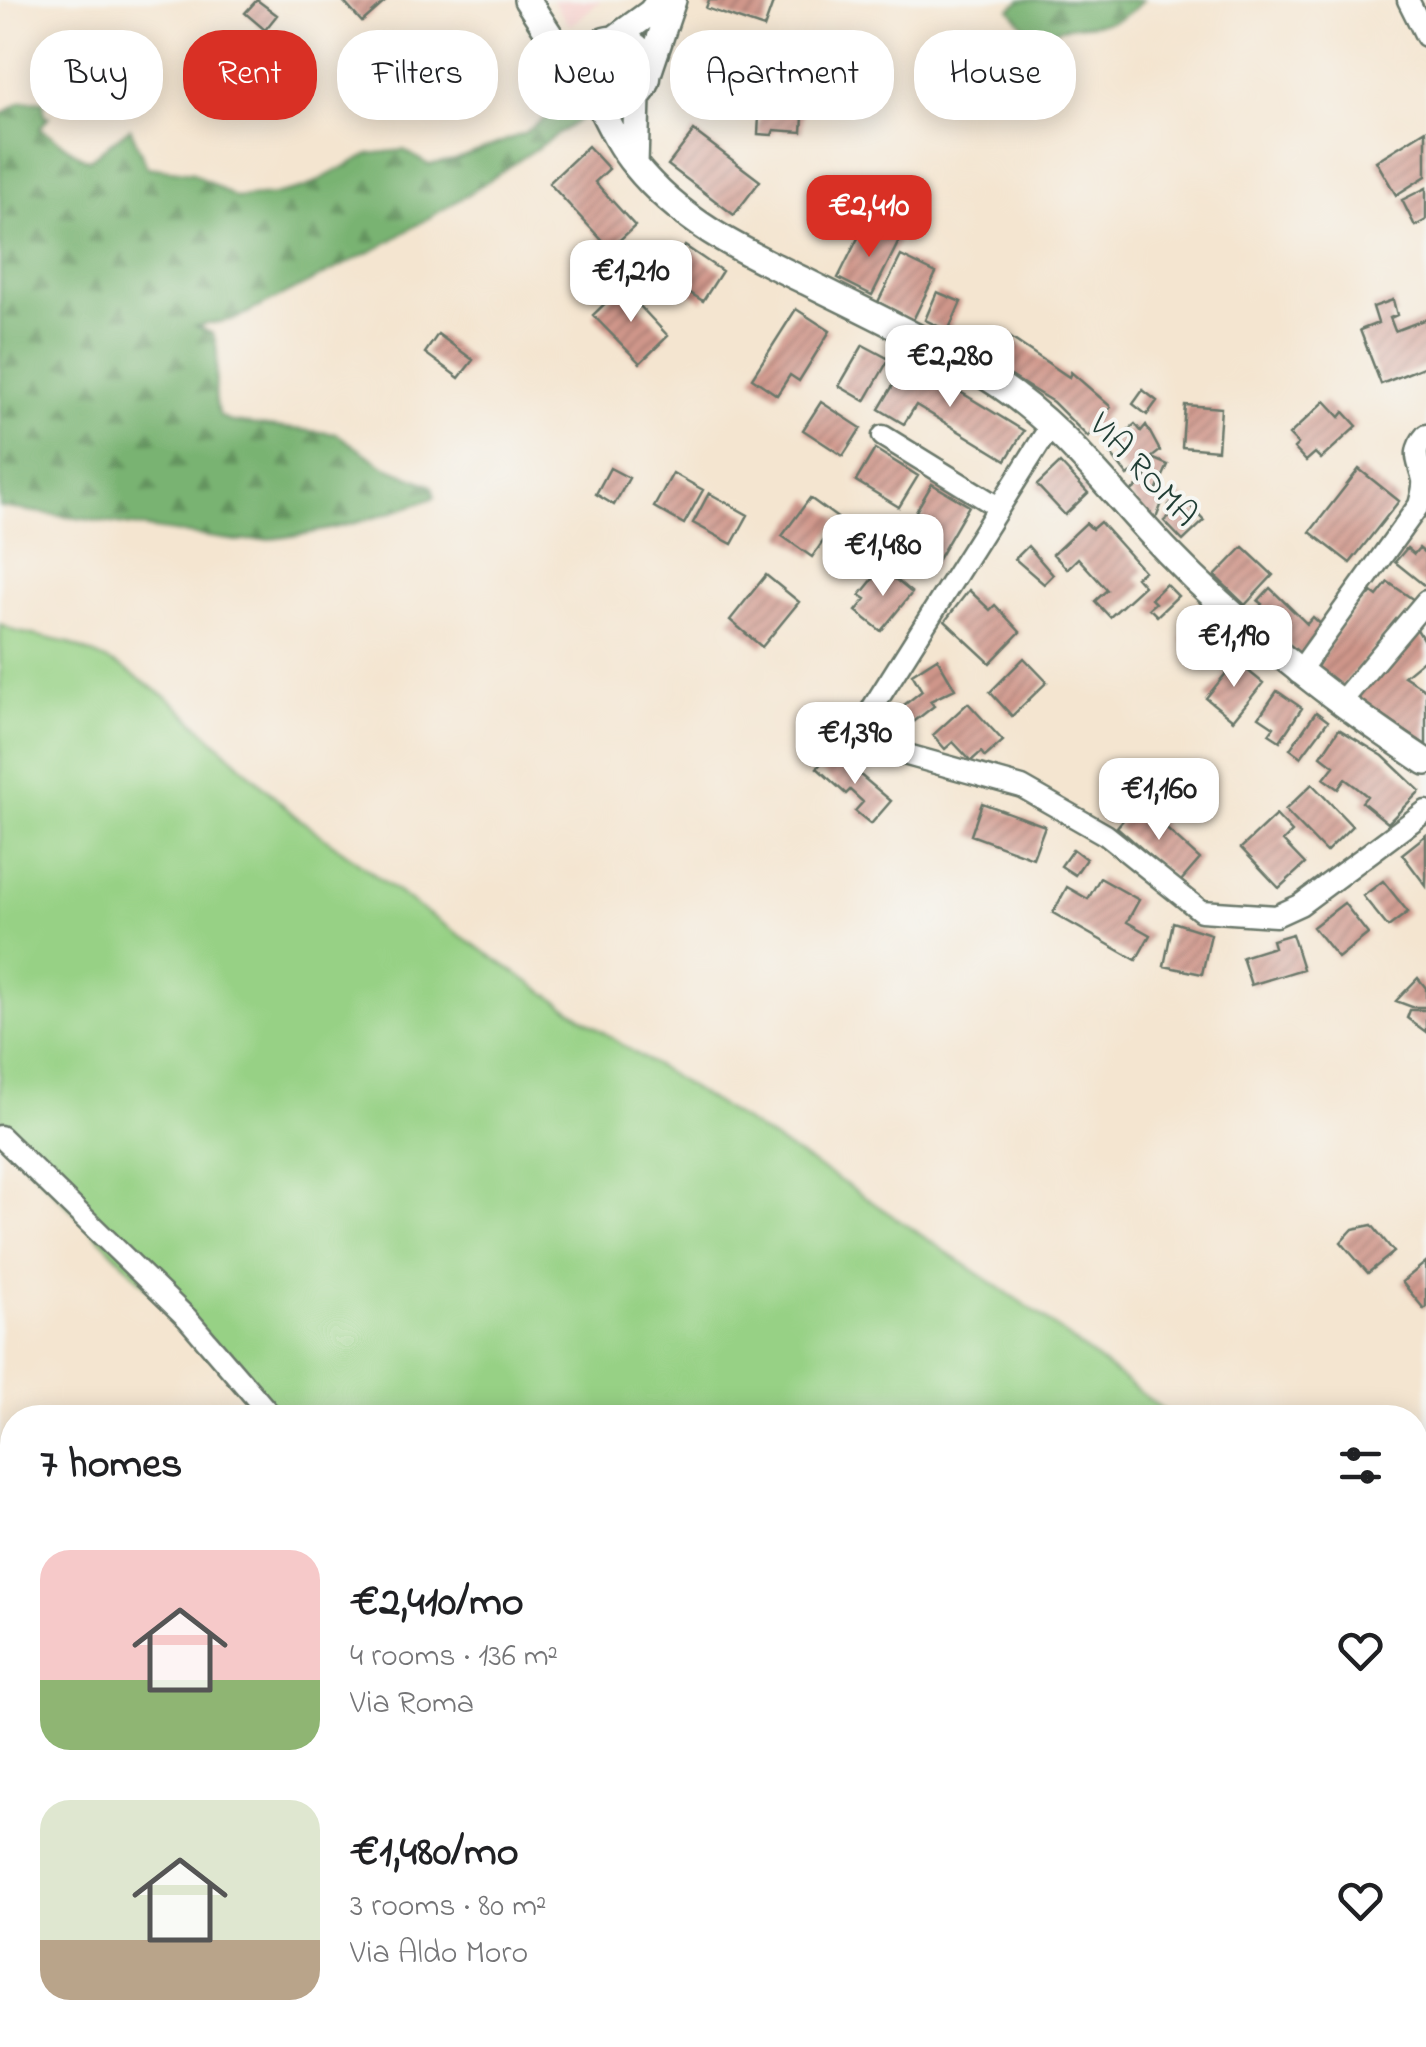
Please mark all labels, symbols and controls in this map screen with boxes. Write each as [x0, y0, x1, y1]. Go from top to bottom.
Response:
chip: Buy [30, 30, 163, 120]
chip: Rent [183, 30, 317, 120]
chip: Filters [337, 30, 498, 120]
chip: New [518, 30, 650, 120]
chip: Apartment [670, 30, 894, 120]
chip: House [914, 30, 1076, 120]
pin: €2,410 [788, 175, 950, 260]
text: €2,410 [829, 184, 909, 231]
pin: €1,210 [550, 240, 712, 325]
text: €1,210 [592, 249, 670, 296]
pin: €2,280 [869, 325, 1031, 410]
text: €2,280 [907, 334, 993, 381]
street label: VIA ROMA [1075, 402, 1209, 540]
pin: €1,480 [802, 514, 964, 599]
text: €1,480 [845, 523, 922, 570]
pin: €1,190 [1153, 605, 1315, 690]
text: €1,190 [1198, 614, 1270, 661]
pin: €1,390 [774, 702, 936, 787]
text: €1,390 [818, 711, 892, 758]
pin: €1,160 [1078, 758, 1240, 843]
text: €1,160 [1121, 767, 1197, 814]
text: 7 homes [40, 1435, 182, 1496]
icon: filters [1333, 1438, 1388, 1493]
text: €2,410/mo [350, 1573, 524, 1634]
icon: home [120, 1590, 240, 1710]
icon: heart [1333, 1623, 1388, 1678]
text: 4 rooms · 136 m² [350, 1634, 558, 1681]
text: Via Roma [350, 1681, 474, 1728]
text: €1,480/mo [350, 1823, 519, 1884]
icon: home [120, 1840, 240, 1960]
icon: heart [1333, 1873, 1388, 1928]
text: 3 rooms · 80 m² [350, 1884, 547, 1931]
text: Via Aldo Moro [350, 1931, 528, 1978]

